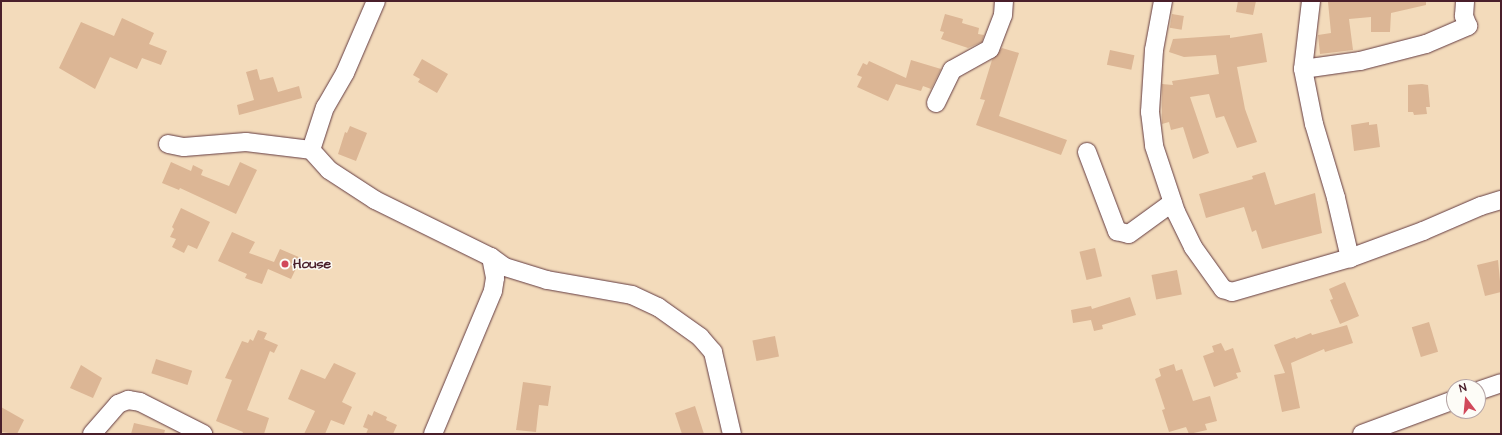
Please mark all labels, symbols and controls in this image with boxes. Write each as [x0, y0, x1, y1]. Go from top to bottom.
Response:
place label: House [293, 256, 331, 272]
marker: House [280, 259, 290, 269]
north arrow [1446, 379, 1486, 419]
text: N [1457, 380, 1468, 396]

